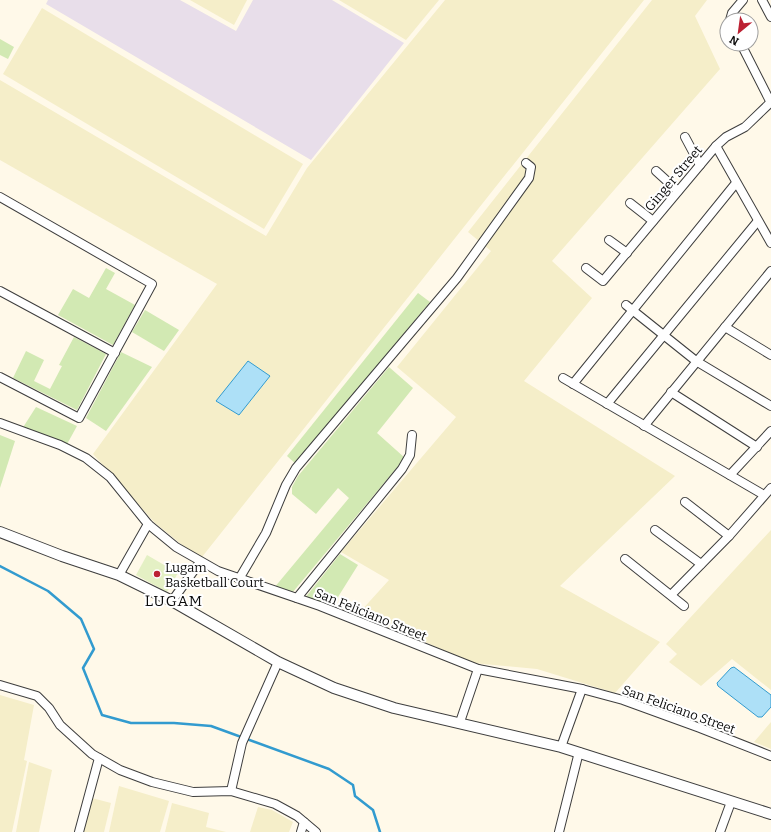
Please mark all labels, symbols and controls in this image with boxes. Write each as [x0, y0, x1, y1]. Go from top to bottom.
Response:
north arrow [719, 12, 759, 52]
text: N [727, 32, 741, 48]
street label: Ginger Street [642, 142, 705, 214]
place label: Lugam Basketball Court [165, 560, 264, 590]
marker: Lugam Basketball Court [152, 569, 162, 579]
street label: San Feliciano Street [313, 585, 429, 644]
district label: LUGAM [145, 592, 203, 610]
street label: San Feliciano Street [620, 682, 738, 737]

